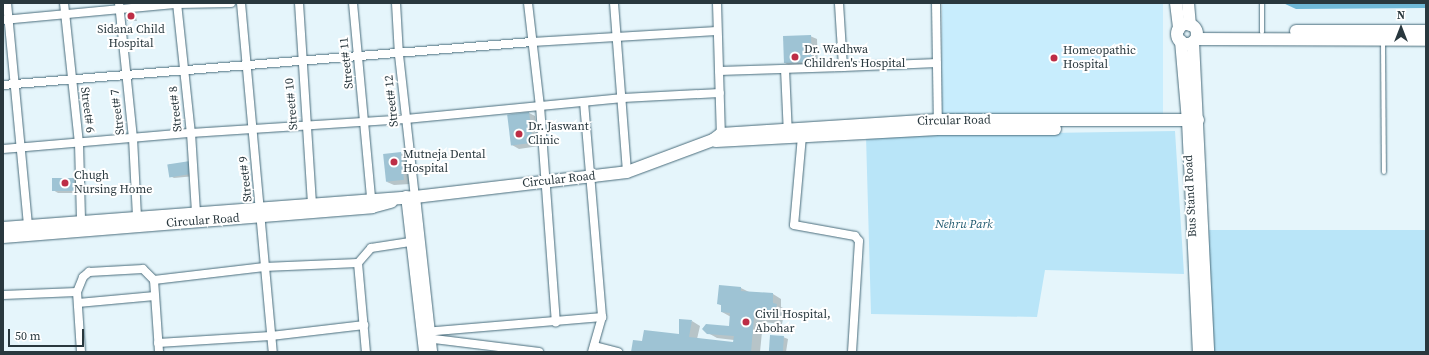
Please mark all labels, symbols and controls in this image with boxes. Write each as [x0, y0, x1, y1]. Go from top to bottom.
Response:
north arrow [1381, 8, 1421, 48]
text: N [1397, 8, 1405, 23]
marker: Sidana Child Hospital [125, 10, 137, 22]
place label: Sidana Child Hospital [97, 23, 165, 51]
street label: Street# 11 [337, 36, 357, 90]
place label: Dr. Wadhwa Children's Hospital [804, 43, 905, 71]
place label: Homeopathic Hospital [1063, 44, 1136, 72]
marker: Dr. Wadhwa Children's Hospital [789, 51, 801, 63]
marker: Homeopathic Hospital [1048, 52, 1060, 64]
street label: Street# 12 [382, 74, 402, 128]
street label: Street# 10 [283, 77, 301, 131]
street label: Street# 8 [166, 85, 186, 133]
street label: Street# 6 [77, 86, 97, 134]
street label: Street# 7 [108, 88, 128, 136]
street label: Circular Road [917, 113, 991, 129]
place label: Dr. Jaswant Clinic [528, 120, 589, 148]
marker: Dr. Jaswant Clinic [513, 128, 525, 140]
place label: Mutneja Dental Hospital [403, 148, 486, 176]
street label: Street# 9 [236, 155, 256, 203]
street label: Bus Stand Road [1182, 155, 1200, 237]
marker: Mutneja Dental Hospital [388, 156, 400, 168]
place label: Chugh Nursing Home [74, 169, 152, 197]
street label: Circular Road [522, 169, 596, 191]
marker: Chugh Nursing Home [59, 177, 71, 189]
street label: Circular Road [166, 211, 240, 231]
park label: Nehru Park [935, 218, 993, 232]
place label: Civil Hospital, Abohar [755, 308, 831, 336]
marker: Civil Hospital, Abohar [740, 316, 752, 328]
scale bar [10, 321, 86, 347]
text: 50 m [15, 328, 41, 344]

